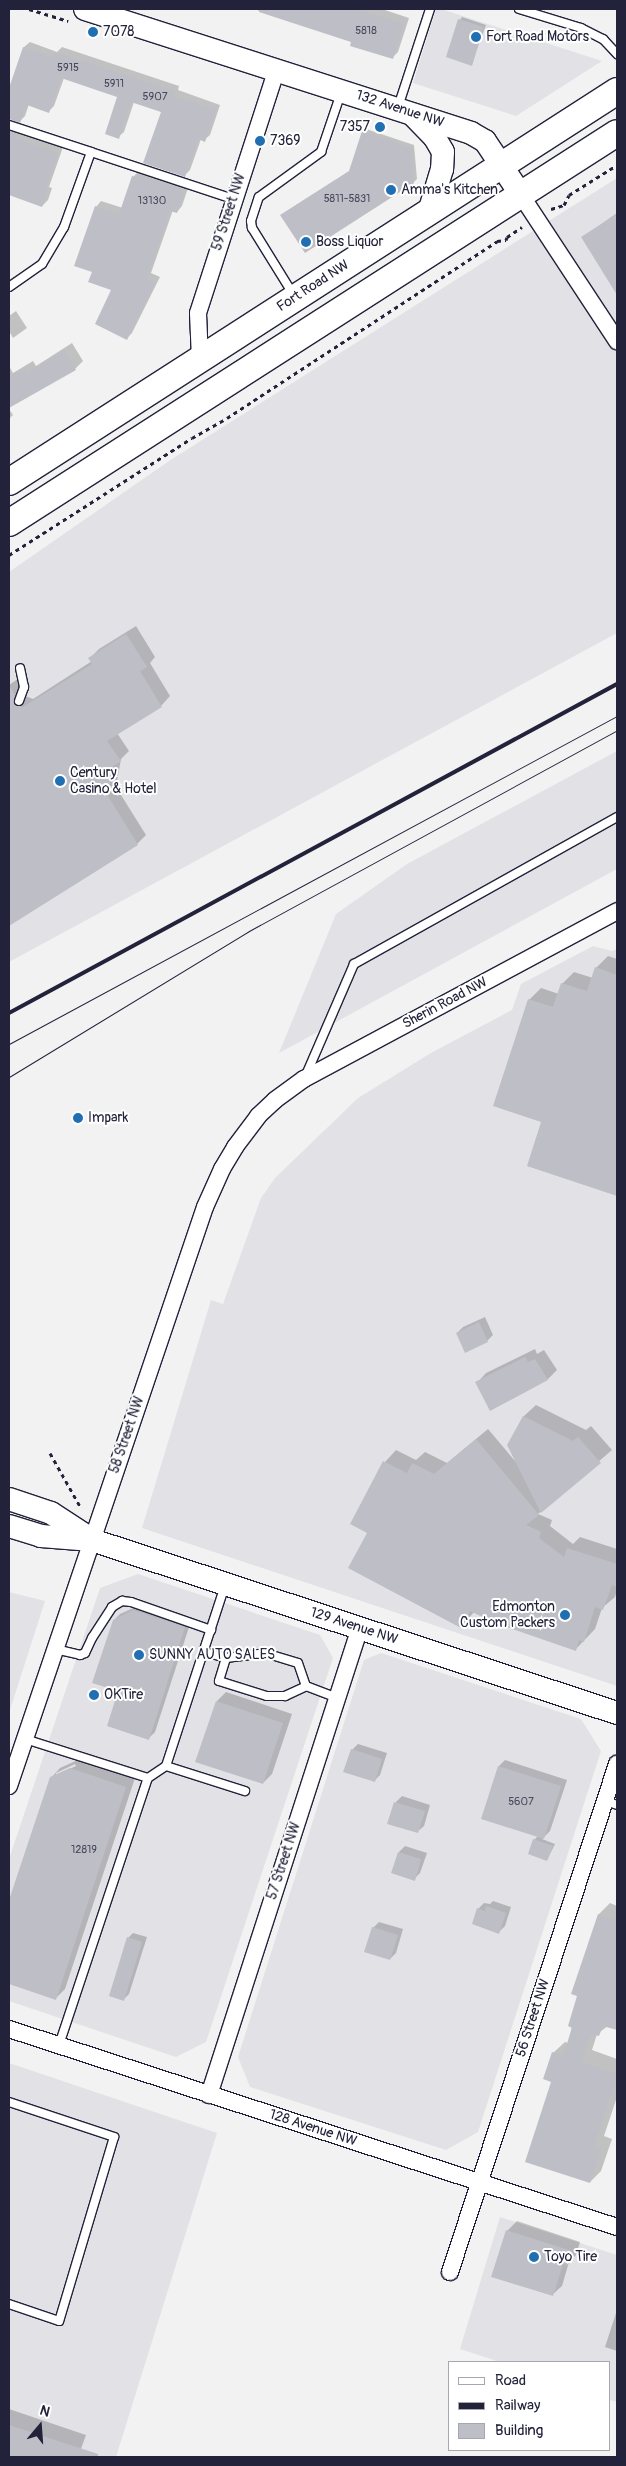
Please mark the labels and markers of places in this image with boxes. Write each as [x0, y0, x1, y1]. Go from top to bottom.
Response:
place label: 7078 [103, 24, 134, 40]
marker: 7078 [87, 26, 99, 38]
place label: Fort Road Motors [486, 29, 589, 45]
marker: Fort Road Motors [470, 31, 482, 43]
place label: 7357 [340, 119, 370, 135]
marker: 7357 [374, 121, 386, 133]
place label: 7369 [270, 133, 301, 149]
marker: 7369 [254, 135, 266, 147]
place label: Amma's Kitchen [401, 182, 498, 198]
marker: Amma's Kitchen [385, 184, 397, 196]
place label: Boss Liquor [316, 234, 383, 250]
marker: Boss Liquor [300, 236, 312, 248]
place label: Century Casino & Hotel [70, 765, 157, 798]
marker: Century Casino & Hotel [54, 775, 66, 787]
place label: Impark [88, 1110, 128, 1126]
marker: Impark [72, 1112, 84, 1124]
place label: Edmonton Custom Packers [460, 1599, 555, 1631]
marker: Edmonton Custom Packers [559, 1609, 571, 1621]
place label: SUNNY AUTO SALES [149, 1647, 275, 1663]
marker: SUNNY AUTO SALES [133, 1649, 145, 1661]
place label: OKTire [104, 1687, 143, 1703]
marker: OKTire [88, 1689, 100, 1701]
place label: Toyo Tire [544, 2249, 597, 2265]
marker: Toyo Tire [528, 2251, 540, 2263]

